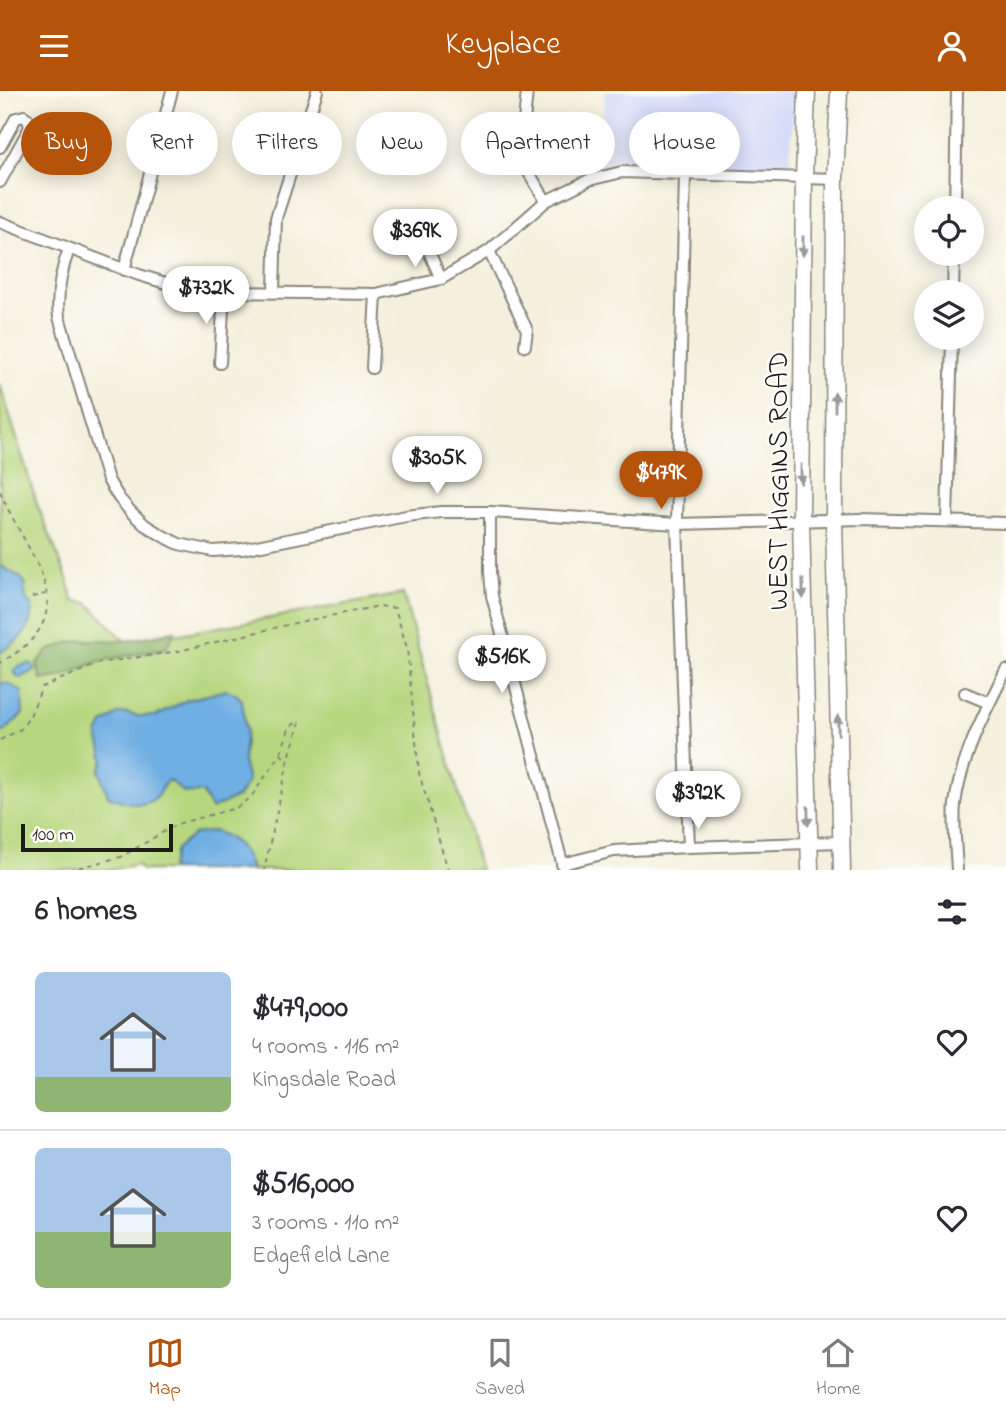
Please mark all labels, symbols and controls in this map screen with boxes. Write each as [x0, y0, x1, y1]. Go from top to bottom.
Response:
text: Keyplace [445, 22, 561, 69]
icon: menu [35, 27, 73, 65]
icon: person [933, 27, 971, 65]
chip: Buy [21, 112, 112, 175]
chip: Rent [126, 112, 218, 175]
chip: Filters [232, 112, 342, 175]
chip: New [356, 112, 447, 175]
chip: Apartment [461, 112, 615, 175]
chip: House [629, 112, 740, 175]
map controls [914, 196, 984, 350]
button: locate [914, 196, 984, 266]
pin: $369K [366, 209, 464, 269]
text: $369K [389, 215, 441, 248]
one-way arrow [797, 236, 809, 258]
pin: $732K [157, 267, 255, 326]
text: $732K [178, 272, 234, 305]
button: layers [914, 280, 984, 350]
street label: WEST HIGGINS ROAD [760, 351, 801, 611]
one-way arrow [829, 391, 840, 413]
pin: $305K [388, 437, 486, 496]
text: $305K [408, 442, 466, 475]
pin: $479K [612, 451, 710, 511]
text: $479K [636, 457, 686, 490]
one-way arrow [796, 463, 807, 485]
one-way arrow [797, 578, 808, 600]
pin: $516K [453, 635, 551, 695]
text: $516K [474, 641, 530, 674]
one-way arrow [833, 714, 844, 736]
pin: $392K [649, 771, 747, 831]
text: $392K [672, 777, 724, 810]
one-way arrow [802, 805, 814, 827]
scale bar [21, 821, 173, 853]
text: 100 m [32, 822, 74, 849]
text: 6 homes [35, 890, 138, 934]
icon: filters [933, 893, 971, 931]
text: $479,000 [252, 987, 348, 1031]
icon: home [91, 1000, 175, 1084]
icon: heart [933, 1023, 971, 1061]
text: 4 rooms · 116 m² [252, 1031, 399, 1064]
text: Kingsdale Road [252, 1064, 396, 1097]
text: $516,000 [252, 1163, 354, 1207]
icon: home [91, 1176, 175, 1260]
icon: heart [933, 1199, 971, 1237]
text: 3 rooms · 110 m² [252, 1207, 399, 1240]
text: Edgefield Lane [252, 1240, 390, 1273]
tab: Map [146, 1334, 184, 1403]
tab: Saved [475, 1334, 525, 1403]
tab: Home [816, 1334, 860, 1403]

